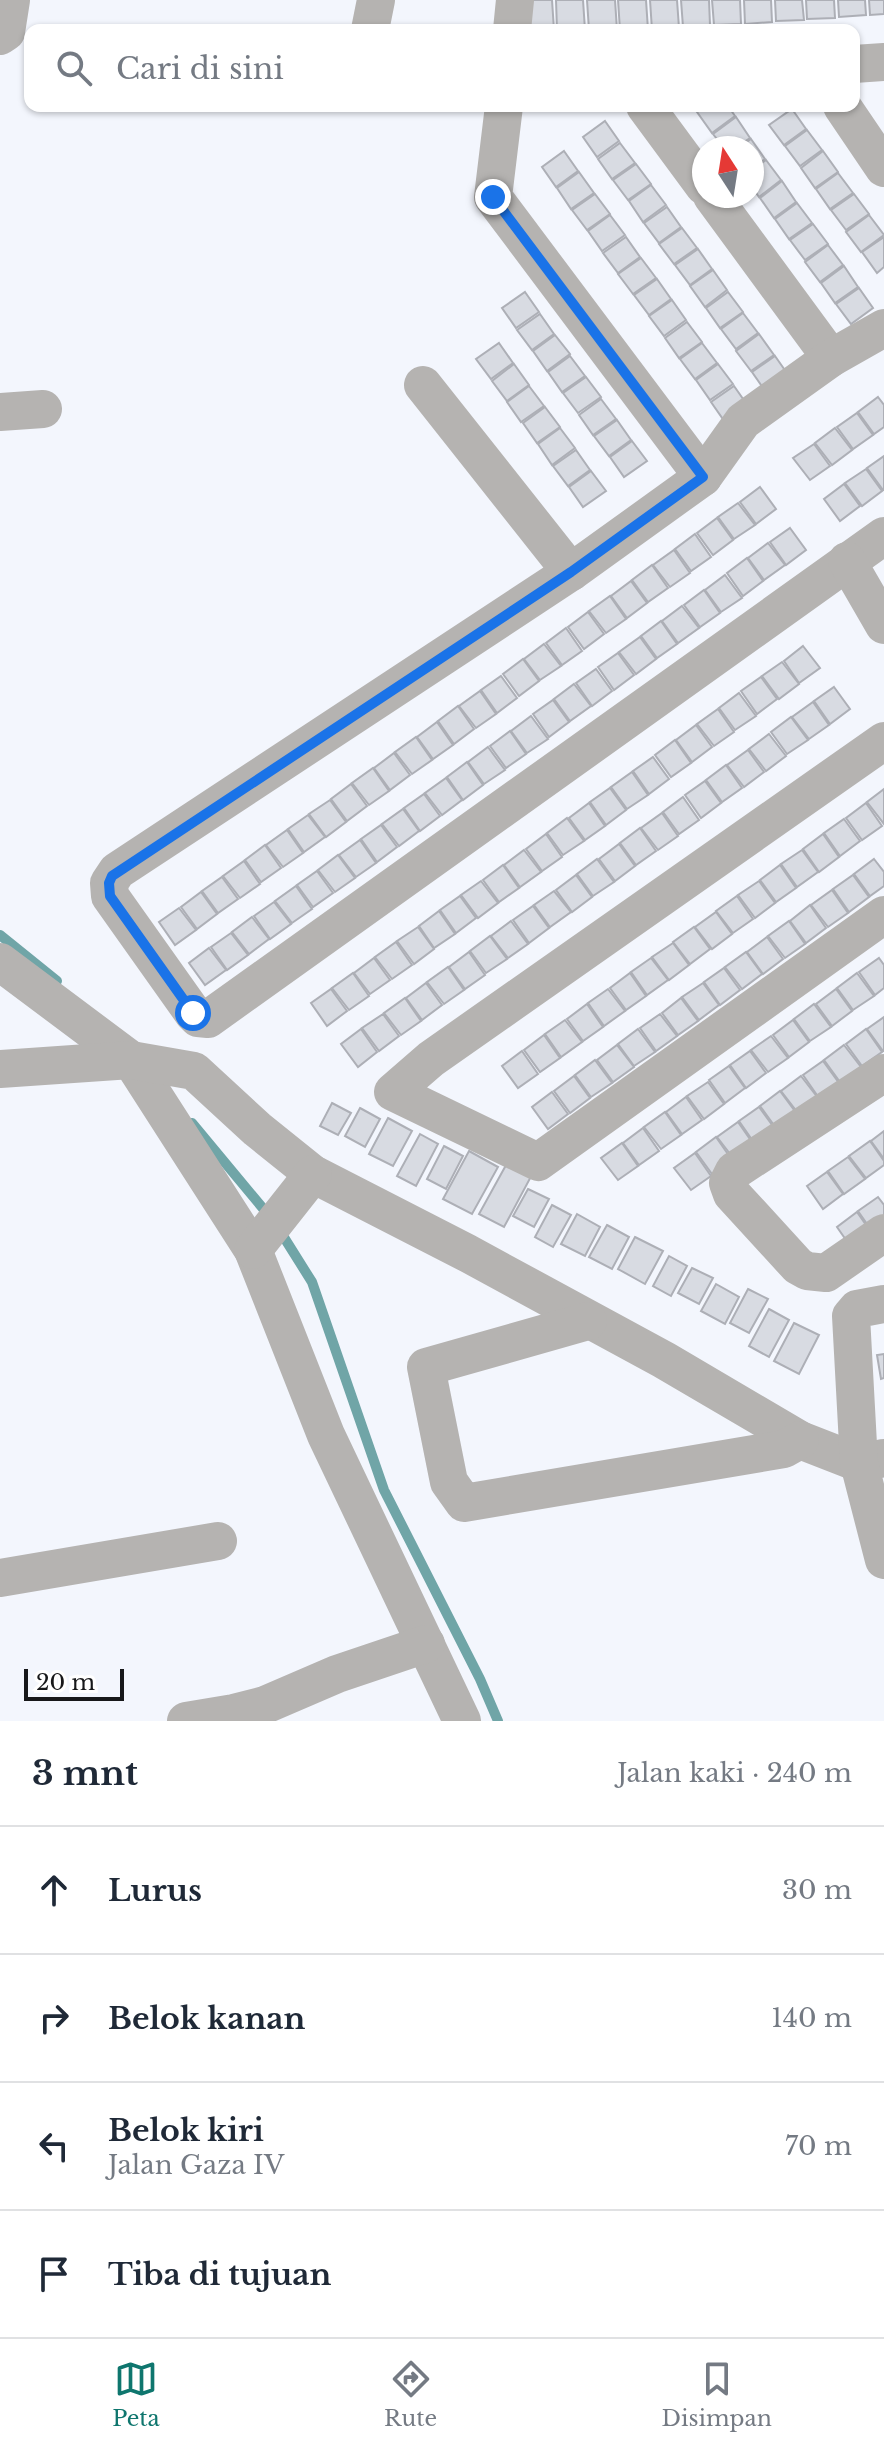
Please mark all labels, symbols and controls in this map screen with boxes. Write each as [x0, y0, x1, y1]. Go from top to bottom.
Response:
search box [24, 24, 860, 112]
icon: search [52, 46, 96, 90]
text: Cari di sini [116, 50, 284, 87]
north arrow [692, 136, 764, 208]
route end [475, 179, 511, 215]
route start [175, 995, 211, 1031]
scale bar [24, 1665, 124, 1701]
text: 20 m [36, 1669, 95, 1696]
text: 3 mnt [32, 1752, 138, 1794]
text: Jalan kaki · 240 m [617, 1757, 852, 1789]
icon: ahead [32, 1868, 76, 1912]
text: Lurus [108, 1872, 202, 1909]
text: 30 m [782, 1874, 852, 1906]
icon: right [32, 1996, 76, 2040]
text: Belok kanan [108, 2000, 305, 2037]
text: 140 m [771, 2002, 852, 2034]
text: Belok kiri [108, 2112, 264, 2149]
icon: left [32, 2124, 76, 2168]
text: 70 m [785, 2130, 852, 2162]
text: Jalan Gaza IV [108, 2149, 284, 2181]
icon: arrive [32, 2252, 76, 2296]
text: Tiba di tujuan [108, 2256, 331, 2293]
tab: Peta [112, 2357, 160, 2432]
tab: Rute [384, 2357, 437, 2432]
tab: Disimpan [661, 2357, 772, 2432]

